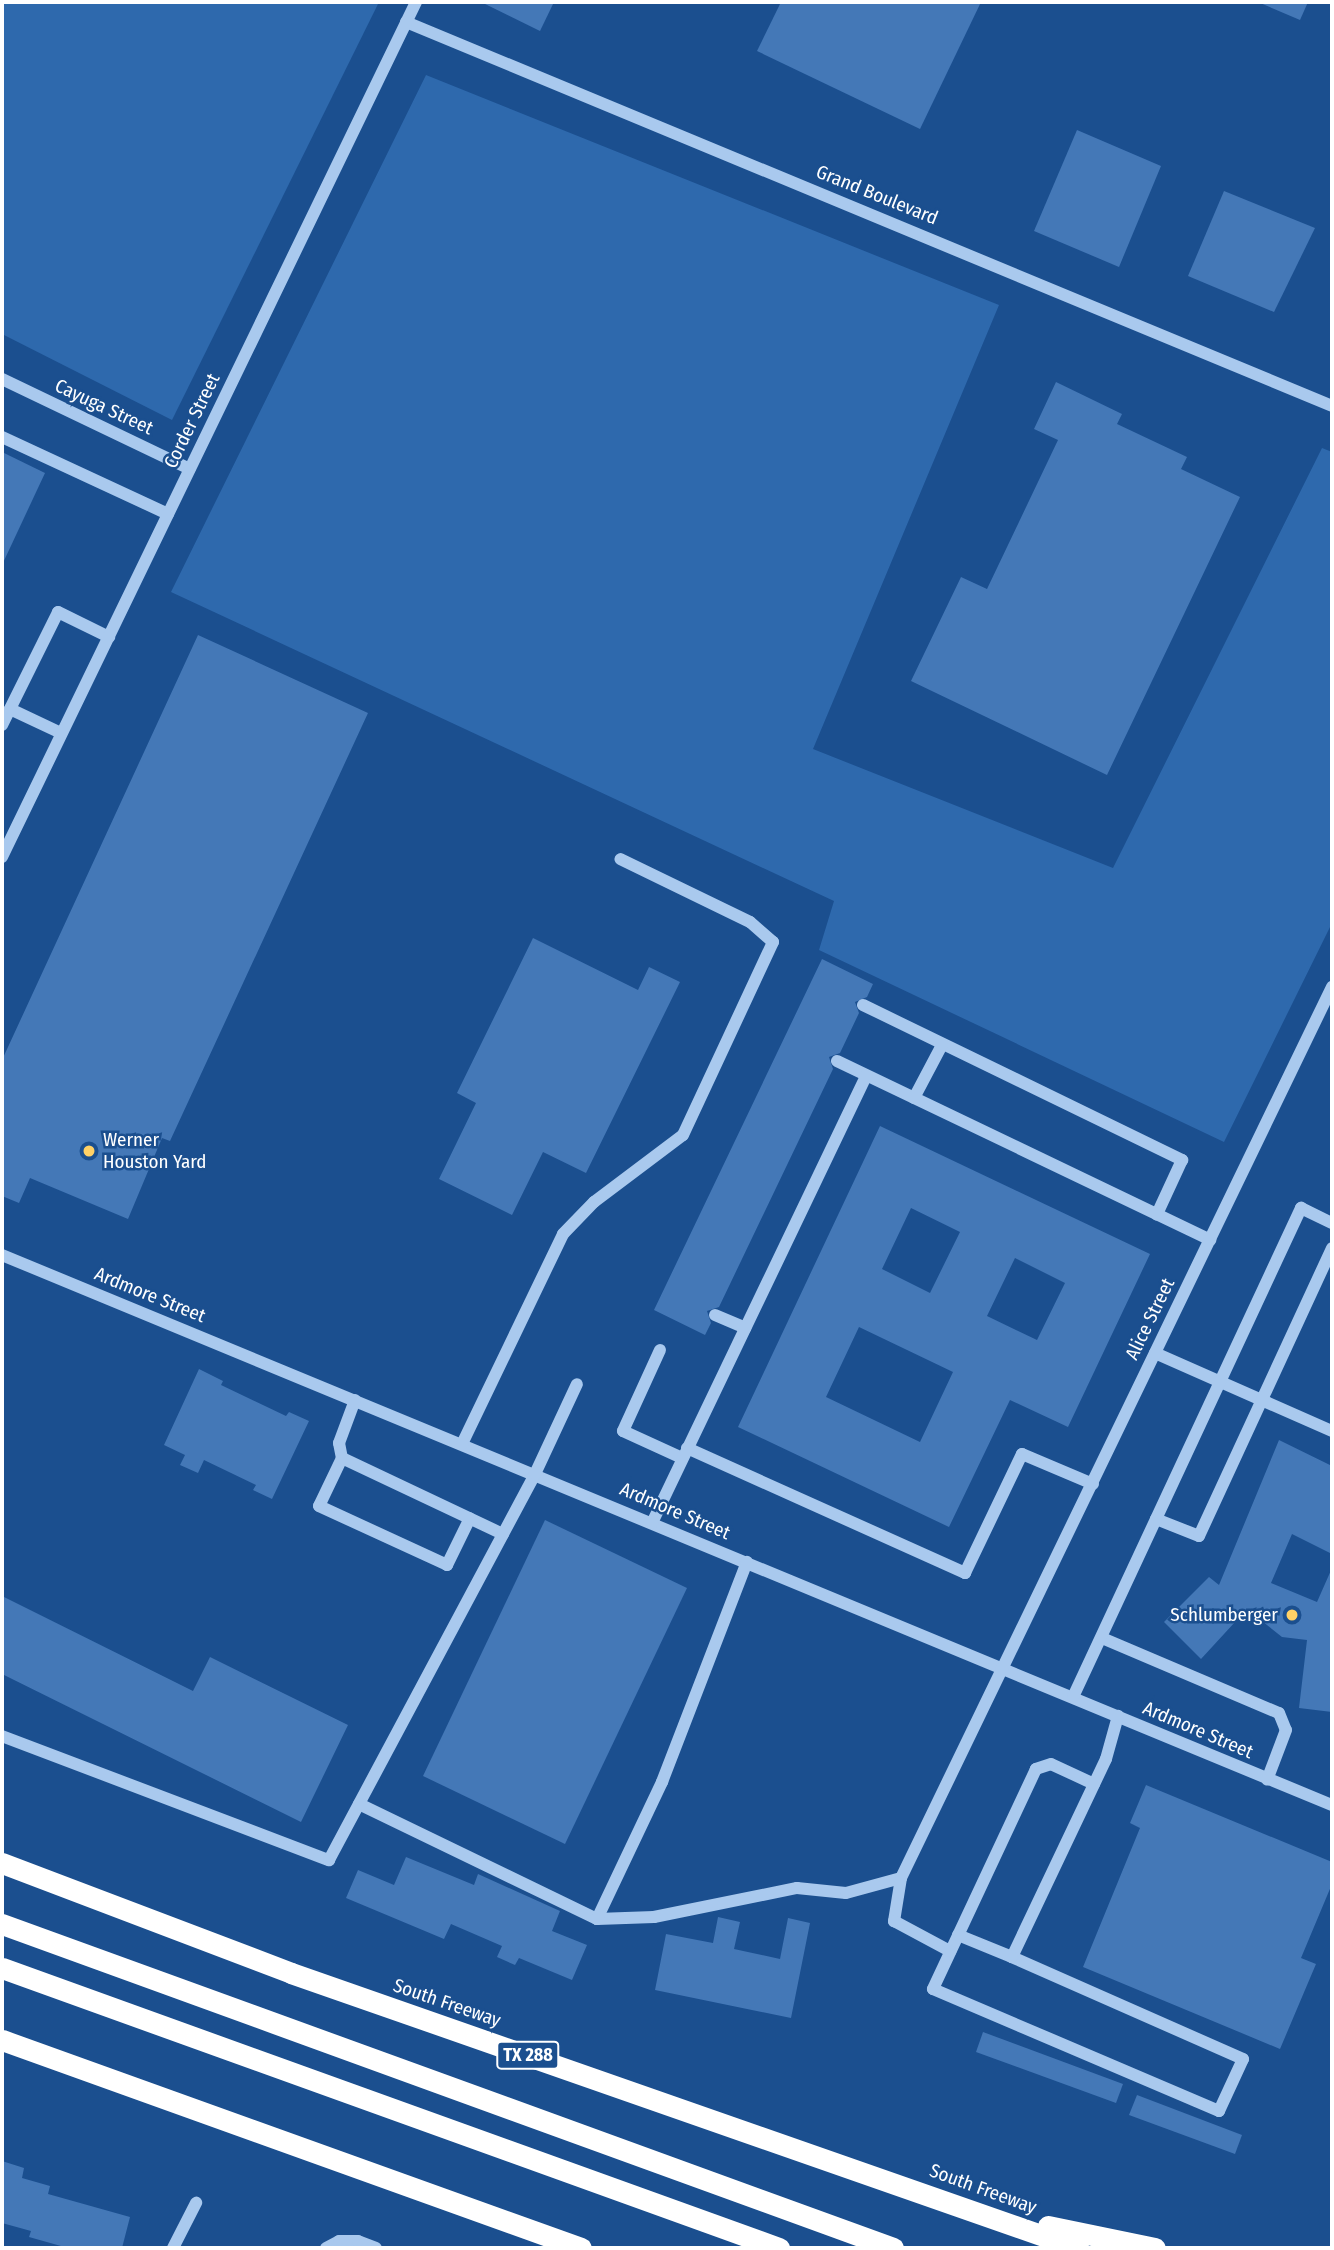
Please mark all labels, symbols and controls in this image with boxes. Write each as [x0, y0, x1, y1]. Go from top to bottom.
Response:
street label: Grand Boulevard [813, 160, 941, 230]
street label: Corder Street [159, 370, 225, 472]
street label: Cayuga Street [51, 374, 157, 440]
place label: Werner Houston Yard [103, 1129, 207, 1173]
marker: Werner Houston Yard [81, 1143, 97, 1159]
street label: Ardmore Street [91, 1262, 209, 1328]
street label: Alice Street [1120, 1274, 1180, 1364]
street label: Ardmore Street [616, 1478, 734, 1544]
place label: Schlumberger [1170, 1604, 1278, 1626]
marker: Schlumberger [1284, 1607, 1300, 1623]
street label: Ardmore Street [1139, 1697, 1257, 1763]
street label: South Freeway [390, 1974, 504, 2032]
road number: TX 288 [495, 2040, 561, 2070]
street label: South Freeway [926, 2159, 1040, 2219]

